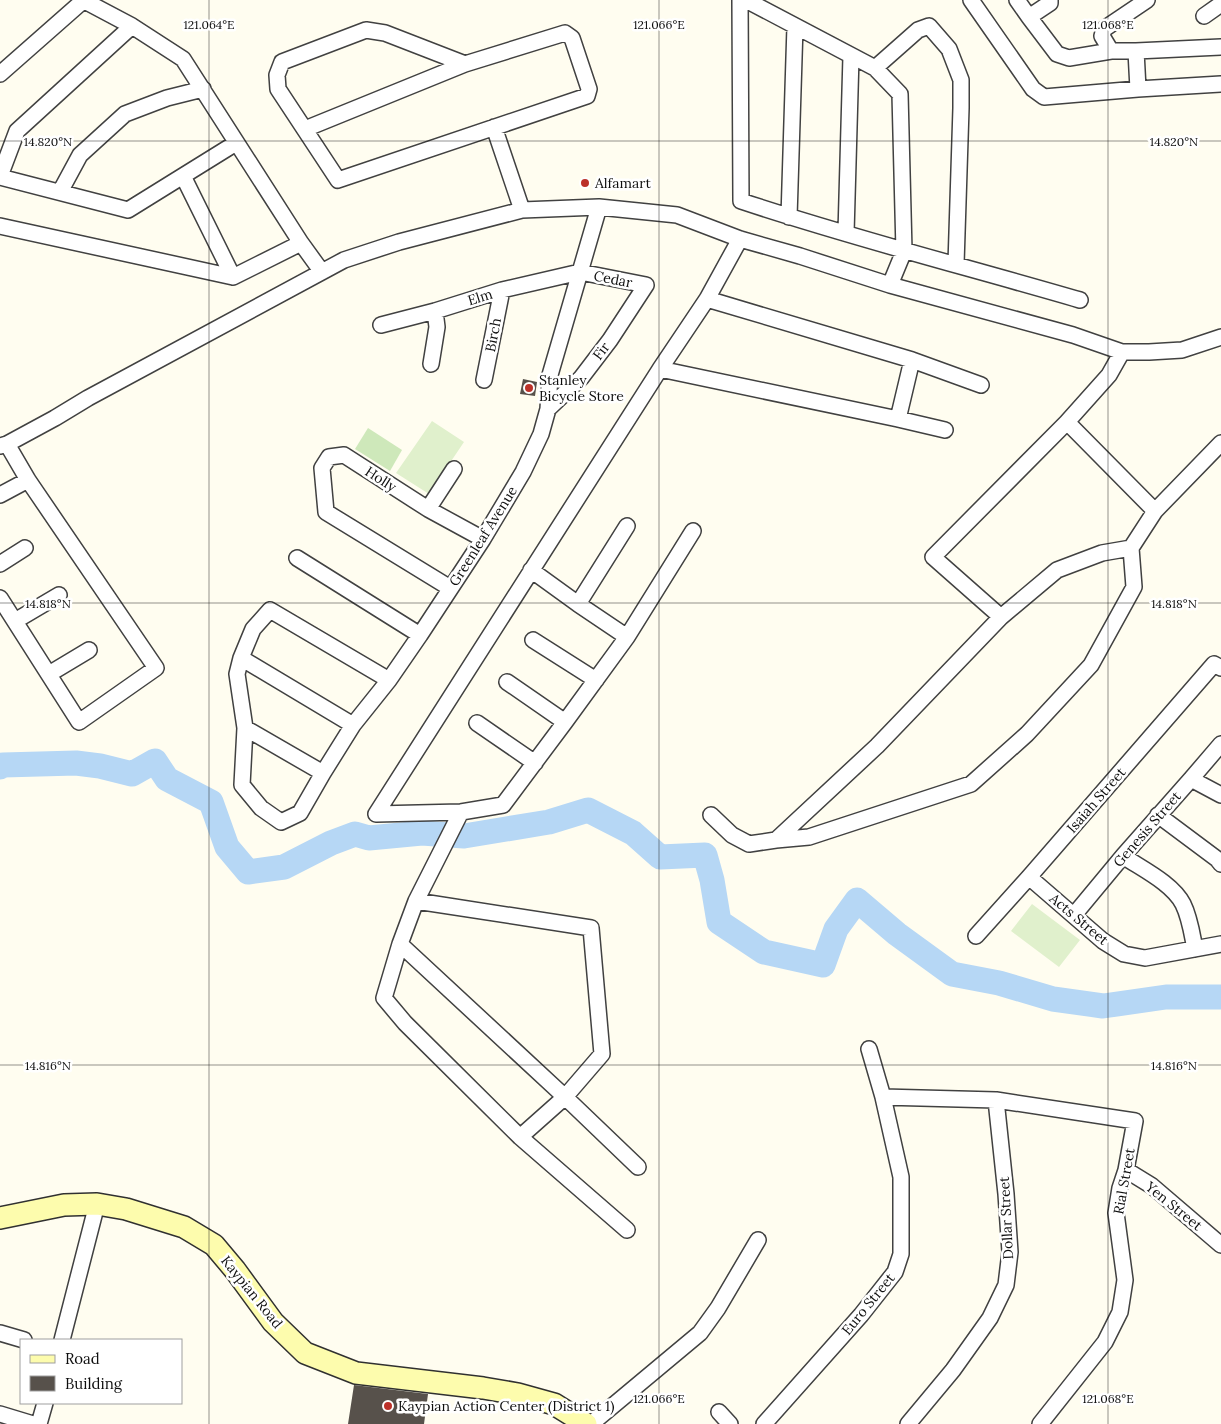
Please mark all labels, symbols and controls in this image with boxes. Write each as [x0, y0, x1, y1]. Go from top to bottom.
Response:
text: 121.064°E [183, 17, 235, 32]
text: 121.066°E [633, 17, 685, 32]
text: 121.068°E [1082, 17, 1134, 32]
text: 14.820°N [24, 134, 72, 149]
text: 14.820°N [1150, 134, 1198, 149]
place label: Alfamart [594, 174, 651, 192]
marker: Alfamart [579, 177, 591, 189]
street label: Cedar [592, 266, 634, 292]
street label: Elm [465, 285, 495, 309]
street label: Birch [481, 316, 505, 354]
street label: Fir [589, 339, 613, 363]
place label: Stanley Bicycle Store [539, 371, 624, 405]
marker: Stanley Bicycle Store [523, 382, 535, 394]
street label: Holly [362, 462, 401, 496]
street label: Greenleaf Avenue [445, 482, 521, 589]
text: 14.818°N [25, 596, 71, 611]
text: 14.818°N [1151, 596, 1197, 611]
street label: Isaiah Street [1063, 763, 1130, 837]
street label: Genesis Street [1109, 787, 1185, 871]
street label: Acts Street [1045, 889, 1113, 949]
text: 14.816°N [25, 1058, 71, 1073]
text: 14.816°N [1151, 1058, 1197, 1073]
street label: Rial Street [1109, 1146, 1139, 1216]
street label: Dollar Street [995, 1176, 1017, 1260]
street label: Yen Street [1141, 1177, 1206, 1235]
street label: Kaypian Road [217, 1252, 287, 1332]
street label: Euro Street [838, 1269, 899, 1339]
legend [20, 1339, 182, 1404]
text: Road [65, 1349, 100, 1368]
text: Building [65, 1374, 123, 1393]
text: 121.066°E [633, 1391, 685, 1406]
text: 121.068°E [1082, 1391, 1134, 1406]
place label: Kaypian Action Center (District 1) [398, 1397, 614, 1415]
marker: Kaypian Action Center (District 1) [382, 1400, 394, 1412]

